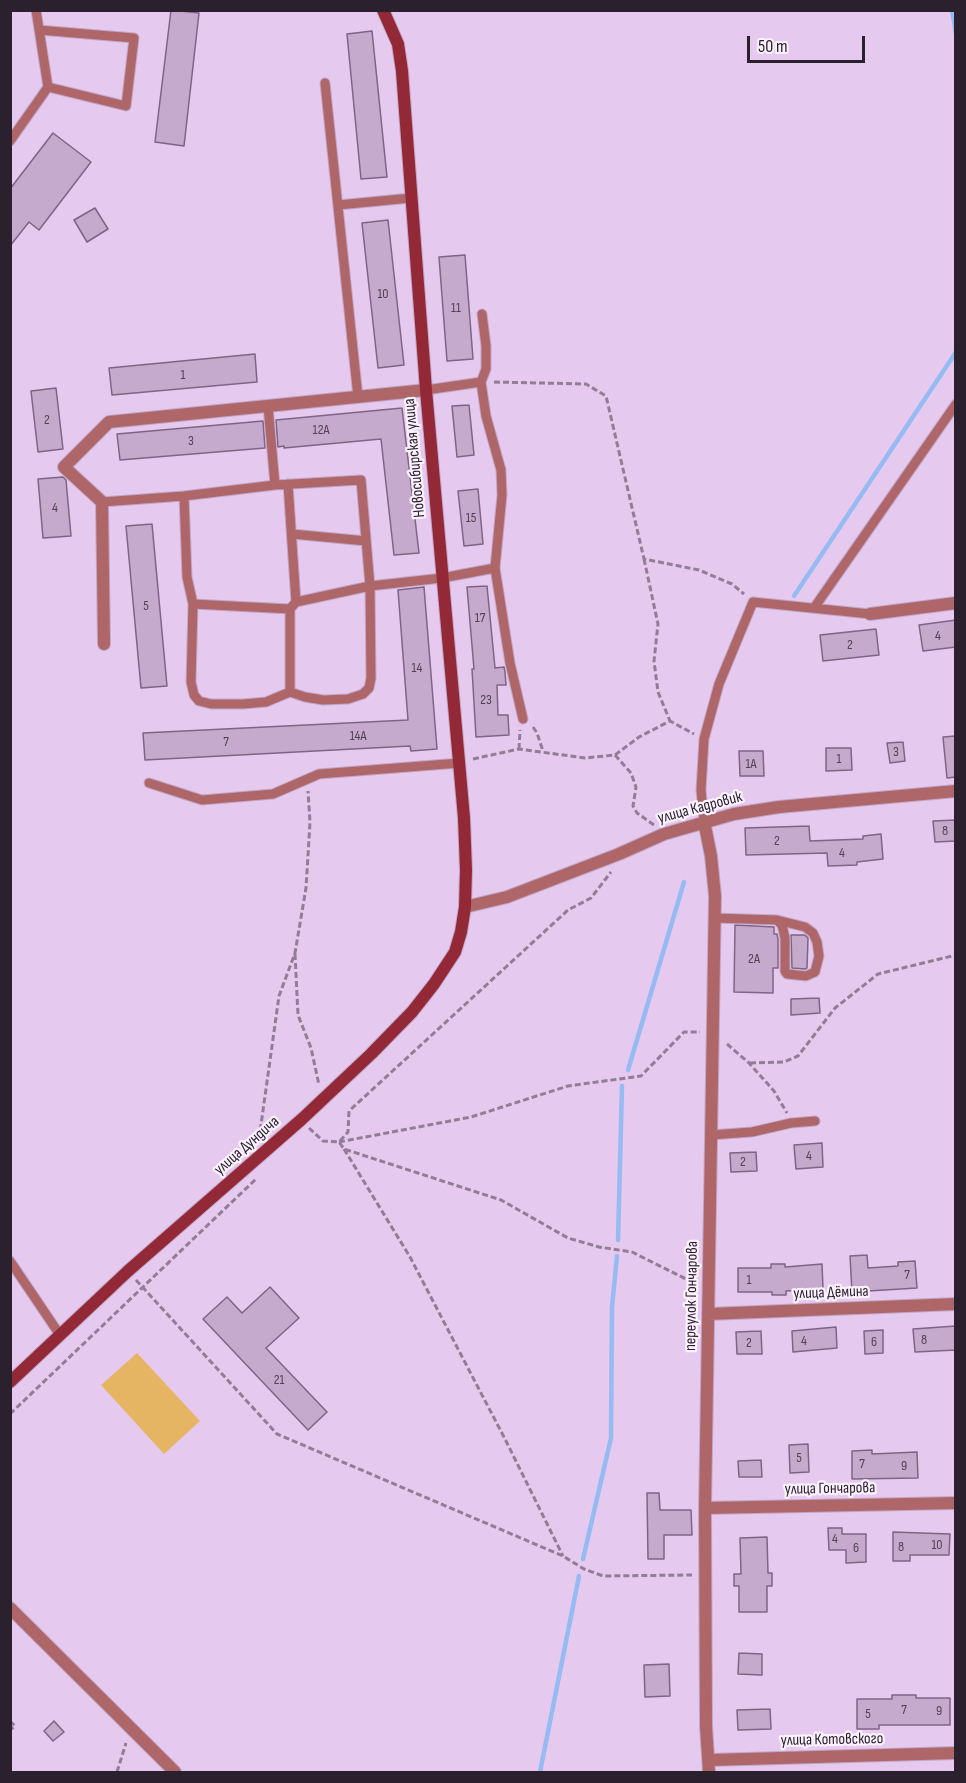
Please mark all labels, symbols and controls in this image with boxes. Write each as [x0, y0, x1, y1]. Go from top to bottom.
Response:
scale bar [750, 24, 868, 62]
text: 50 m [758, 36, 788, 57]
house number: 10 [377, 286, 389, 302]
house number: 11 [451, 300, 461, 316]
house number: 1 [181, 367, 185, 383]
street label: Новосибирская улица [400, 398, 430, 518]
house number: 2 [44, 412, 50, 428]
house number: 12А [313, 422, 329, 438]
house number: 3 [188, 433, 194, 449]
house number: 4 [52, 500, 58, 516]
house number: 15 [466, 510, 476, 526]
house number: 5 [143, 598, 149, 614]
house number: 17 [475, 610, 485, 626]
house number: 4 [935, 628, 941, 644]
house number: 2 [847, 637, 853, 653]
house number: 14 [412, 660, 422, 676]
house number: 23 [480, 692, 492, 708]
house number: 14А [350, 728, 366, 744]
house number: 7 [223, 734, 229, 750]
house number: 3 [893, 744, 899, 760]
house number: 1 [837, 751, 841, 767]
house number: 1А [745, 756, 757, 772]
street label: улица Кадровик [656, 788, 744, 828]
house number: 8 [942, 823, 948, 839]
house number: 2 [774, 833, 780, 849]
house number: 4 [839, 845, 845, 861]
house number: 2А [748, 951, 760, 967]
street label: улица Дундича [211, 1113, 283, 1179]
house number: 4 [806, 1148, 812, 1164]
house number: 2 [740, 1154, 746, 1170]
street label: переулок Гончарова [681, 1241, 703, 1351]
house number: 7 [904, 1267, 910, 1283]
house number: 1 [747, 1272, 751, 1288]
street label: улица Дёмина [793, 1282, 869, 1304]
house number: 8 [921, 1332, 927, 1348]
house number: 4 [801, 1333, 807, 1349]
house number: 6 [871, 1334, 877, 1350]
house number: 2 [746, 1335, 752, 1351]
house number: 21 [274, 1372, 284, 1388]
house number: 5 [796, 1450, 802, 1466]
house number: 7 [859, 1456, 865, 1472]
house number: 9 [901, 1458, 907, 1474]
street label: улица Гончарова [785, 1479, 875, 1499]
house number: 4 [832, 1531, 838, 1547]
house number: 10 [931, 1537, 943, 1553]
house number: 8 [898, 1539, 904, 1555]
house number: 6 [853, 1540, 859, 1556]
house number: 7 [901, 1702, 907, 1718]
house number: 9 [936, 1703, 942, 1719]
house number: 5 [865, 1706, 871, 1722]
street label: улица Котовского [781, 1730, 883, 1750]

